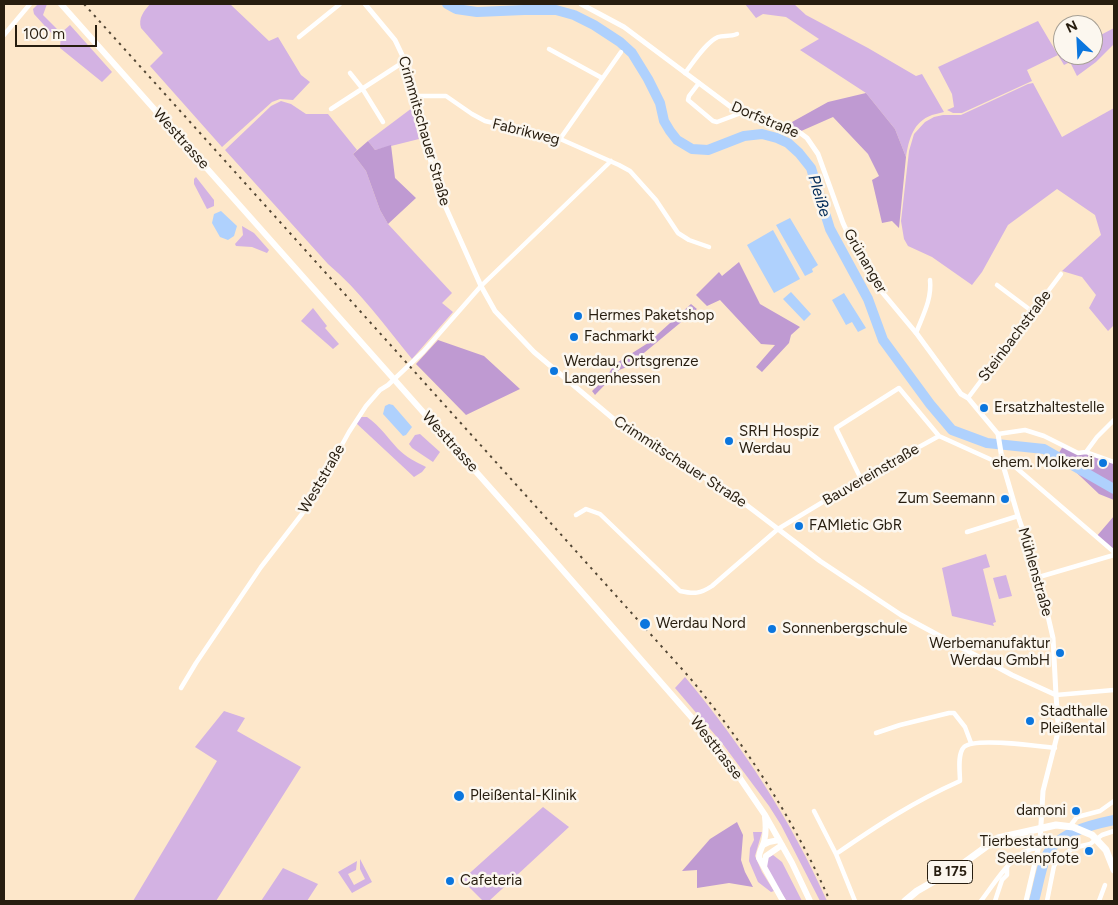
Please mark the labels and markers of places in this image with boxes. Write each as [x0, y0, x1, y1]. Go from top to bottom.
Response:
place label: Hermes Paketshop [588, 307, 714, 325]
marker: Hermes Paketshop [572, 310, 584, 322]
place label: Fachmarkt [584, 328, 655, 346]
marker: Fachmarkt [568, 331, 580, 343]
place label: Werdau, Ortsgrenze Langenhessen [564, 353, 698, 388]
marker: Werdau, Ortsgrenze Langenhessen [548, 365, 560, 377]
place label: Ersatzhaltestelle [994, 399, 1104, 417]
marker: Ersatzhaltestelle [978, 402, 990, 414]
place label: SRH Hospiz Werdau [739, 423, 819, 458]
marker: SRH Hospiz Werdau [723, 435, 735, 447]
place label: ehem. Molkerei [992, 454, 1093, 472]
marker: ehem. Molkerei [1097, 457, 1109, 469]
place label: Zum Seemann [898, 490, 995, 508]
marker: Zum Seemann [999, 493, 1011, 505]
place label: FAMletic GbR [809, 517, 902, 535]
marker: FAMletic GbR [793, 520, 805, 532]
place label: Werdau Nord [656, 615, 746, 633]
marker: Werdau Nord [638, 617, 652, 631]
place label: Sonnenbergschule [782, 620, 907, 638]
marker: Sonnenbergschule [766, 623, 778, 635]
place label: Werbemanufaktur Werdau GmbH [929, 635, 1050, 670]
marker: Werbemanufaktur Werdau GmbH [1054, 647, 1066, 659]
place label: Stadthalle Pleißental [1040, 703, 1108, 738]
marker: Stadthalle Pleißental [1024, 715, 1036, 727]
place label: Pleißental-Klinik [470, 787, 577, 805]
marker: Pleißental-Klinik [452, 789, 466, 803]
place label: damoni [1016, 802, 1066, 820]
marker: damoni [1070, 805, 1082, 817]
place label: Tierbestattung Seelenpfote [980, 833, 1079, 868]
marker: Tierbestattung Seelenpfote [1083, 845, 1095, 857]
place label: Cafeteria [460, 872, 522, 890]
marker: Cafeteria [444, 875, 456, 887]

